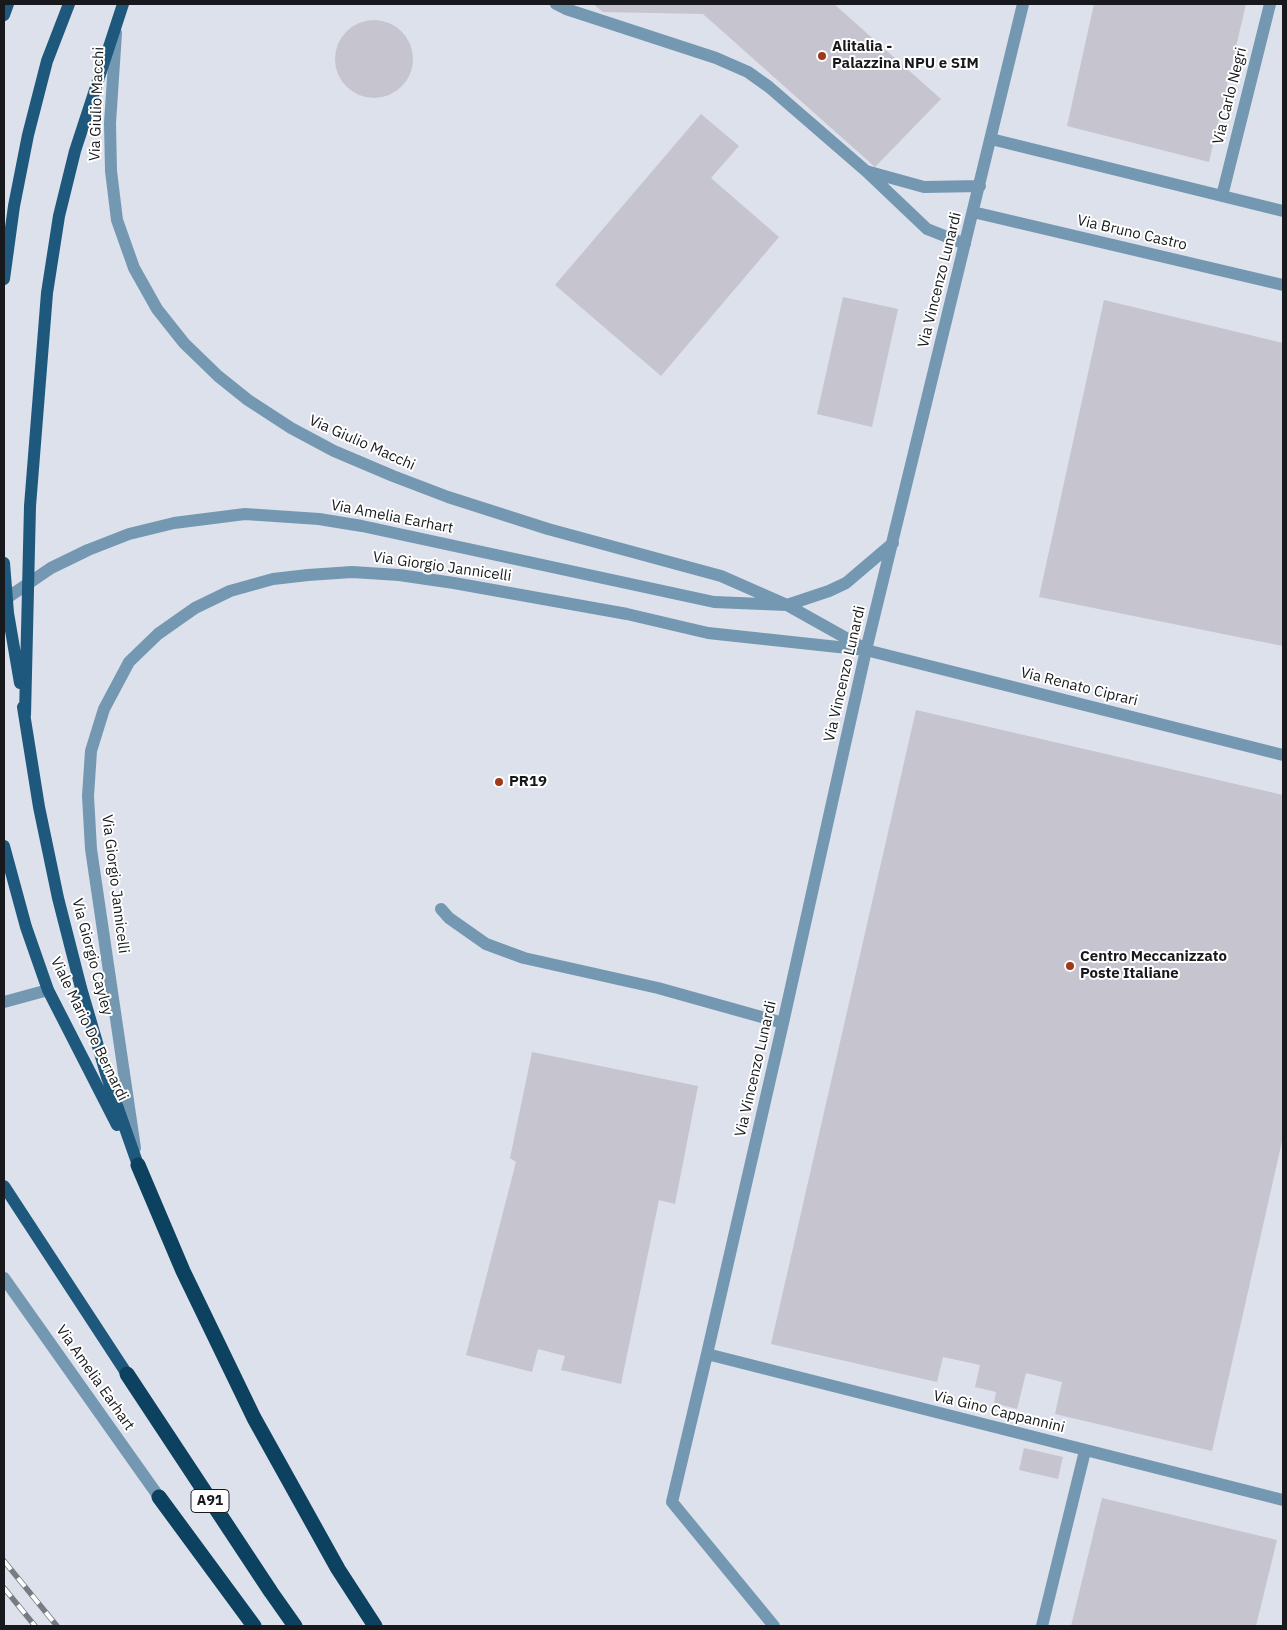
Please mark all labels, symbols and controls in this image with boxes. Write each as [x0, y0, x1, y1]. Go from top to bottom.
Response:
place label: Alitalia - Palazzina NPU e SIM [832, 38, 979, 73]
street label: Via Carlo Negri [1209, 46, 1251, 146]
street label: Via Giulio Macchi [86, 47, 108, 161]
marker: Alitalia - Palazzina NPU e SIM [816, 50, 828, 62]
street label: Via Vincenzo Lunardi [914, 210, 966, 350]
street label: Via Bruno Castro [1075, 212, 1189, 254]
street label: Via Giulio Macchi [306, 412, 418, 474]
street label: Via Amelia Earhart [329, 496, 455, 538]
street label: Via Giorgio Jannicelli [372, 548, 512, 586]
street label: Via Vincenzo Lunardi [821, 604, 869, 744]
street label: Via Renato Ciprari [1019, 664, 1139, 710]
place label: PR19 [509, 773, 547, 791]
marker: PR19 [493, 776, 505, 788]
street label: Via Giorgio Jannicelli [98, 814, 132, 954]
street label: Via Giorgio Cayley [68, 897, 116, 1017]
place label: Centro Meccanizzato Poste Italiane [1080, 948, 1227, 983]
street label: Viale Mario De Bernardi [46, 954, 132, 1104]
marker: Centro Meccanizzato Poste Italiane [1064, 960, 1076, 972]
street label: Via Vincenzo Lunardi [732, 999, 780, 1139]
street label: Via Amelia Earhart [52, 1322, 138, 1434]
street label: Via Gino Cappannini [931, 1387, 1067, 1437]
road number: A91 [191, 1490, 229, 1512]

